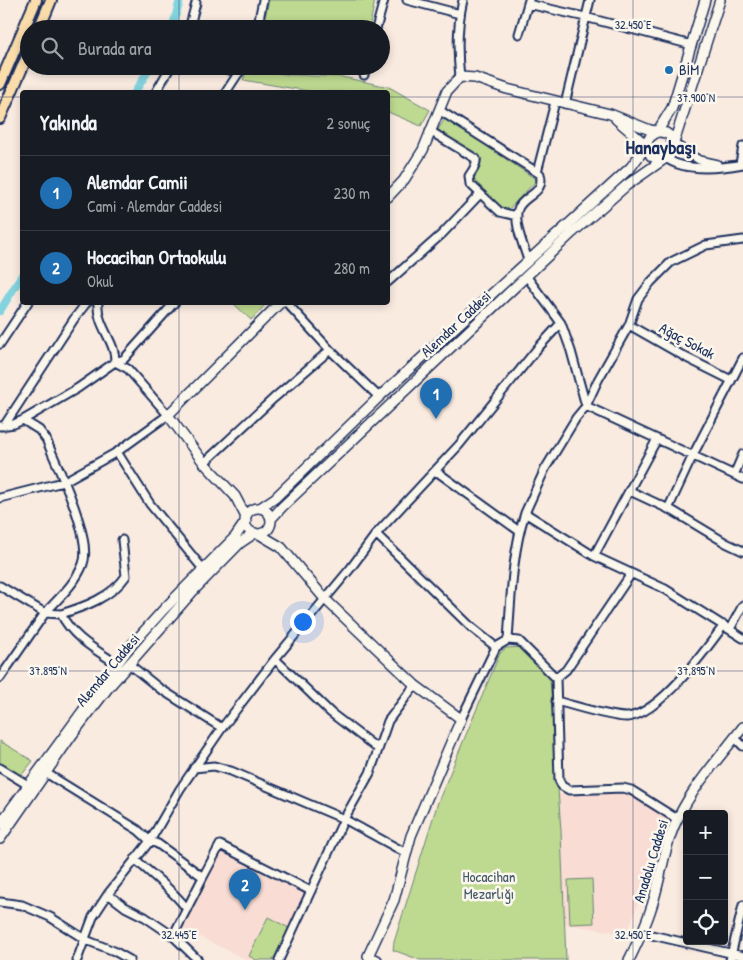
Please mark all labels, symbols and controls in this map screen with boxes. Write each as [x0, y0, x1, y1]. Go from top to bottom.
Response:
text: 32.450°E [615, 16, 652, 33]
search box [20, 20, 390, 75]
icon: search [38, 34, 66, 62]
text: Burada ara [78, 35, 151, 61]
place label: BİM [679, 59, 699, 80]
marker: BİM [663, 64, 675, 76]
text: 37.900°N [677, 89, 715, 106]
text: Yakında [40, 108, 97, 137]
text: 2 sonuç [326, 112, 370, 134]
district label: Hanaybaşı [626, 133, 696, 161]
text: Alemdar Camii [87, 169, 188, 195]
text: 1 [53, 182, 59, 204]
text: 230 m [334, 182, 370, 204]
text: Cami · Alemdar Caddesi [87, 195, 222, 217]
text: Hocacihan Ortaokulu [87, 244, 226, 270]
text: 2 [52, 257, 60, 279]
text: 280 m [334, 257, 370, 279]
text: Okul [87, 270, 113, 292]
street label: Alemdar Caddesi [416, 285, 495, 362]
street label: Ağaç Sokak [656, 317, 719, 364]
pin: 1 [420, 378, 452, 419]
your location [290, 609, 316, 635]
street label: Alemdar Caddesi [71, 629, 144, 711]
text: 37.895°N [29, 662, 67, 679]
text: 37.895°N [677, 662, 715, 679]
map controls [683, 810, 728, 945]
button: + [683, 810, 728, 855]
street label: Anadolu Caddesi [628, 817, 673, 905]
button: − [683, 855, 728, 900]
park label: Hocacihan Mezarlığı [463, 866, 516, 904]
pin: 2 [229, 869, 261, 910]
button: locate [683, 900, 728, 945]
text: 32.445°E [161, 926, 198, 943]
text: 32.450°E [615, 926, 652, 943]

